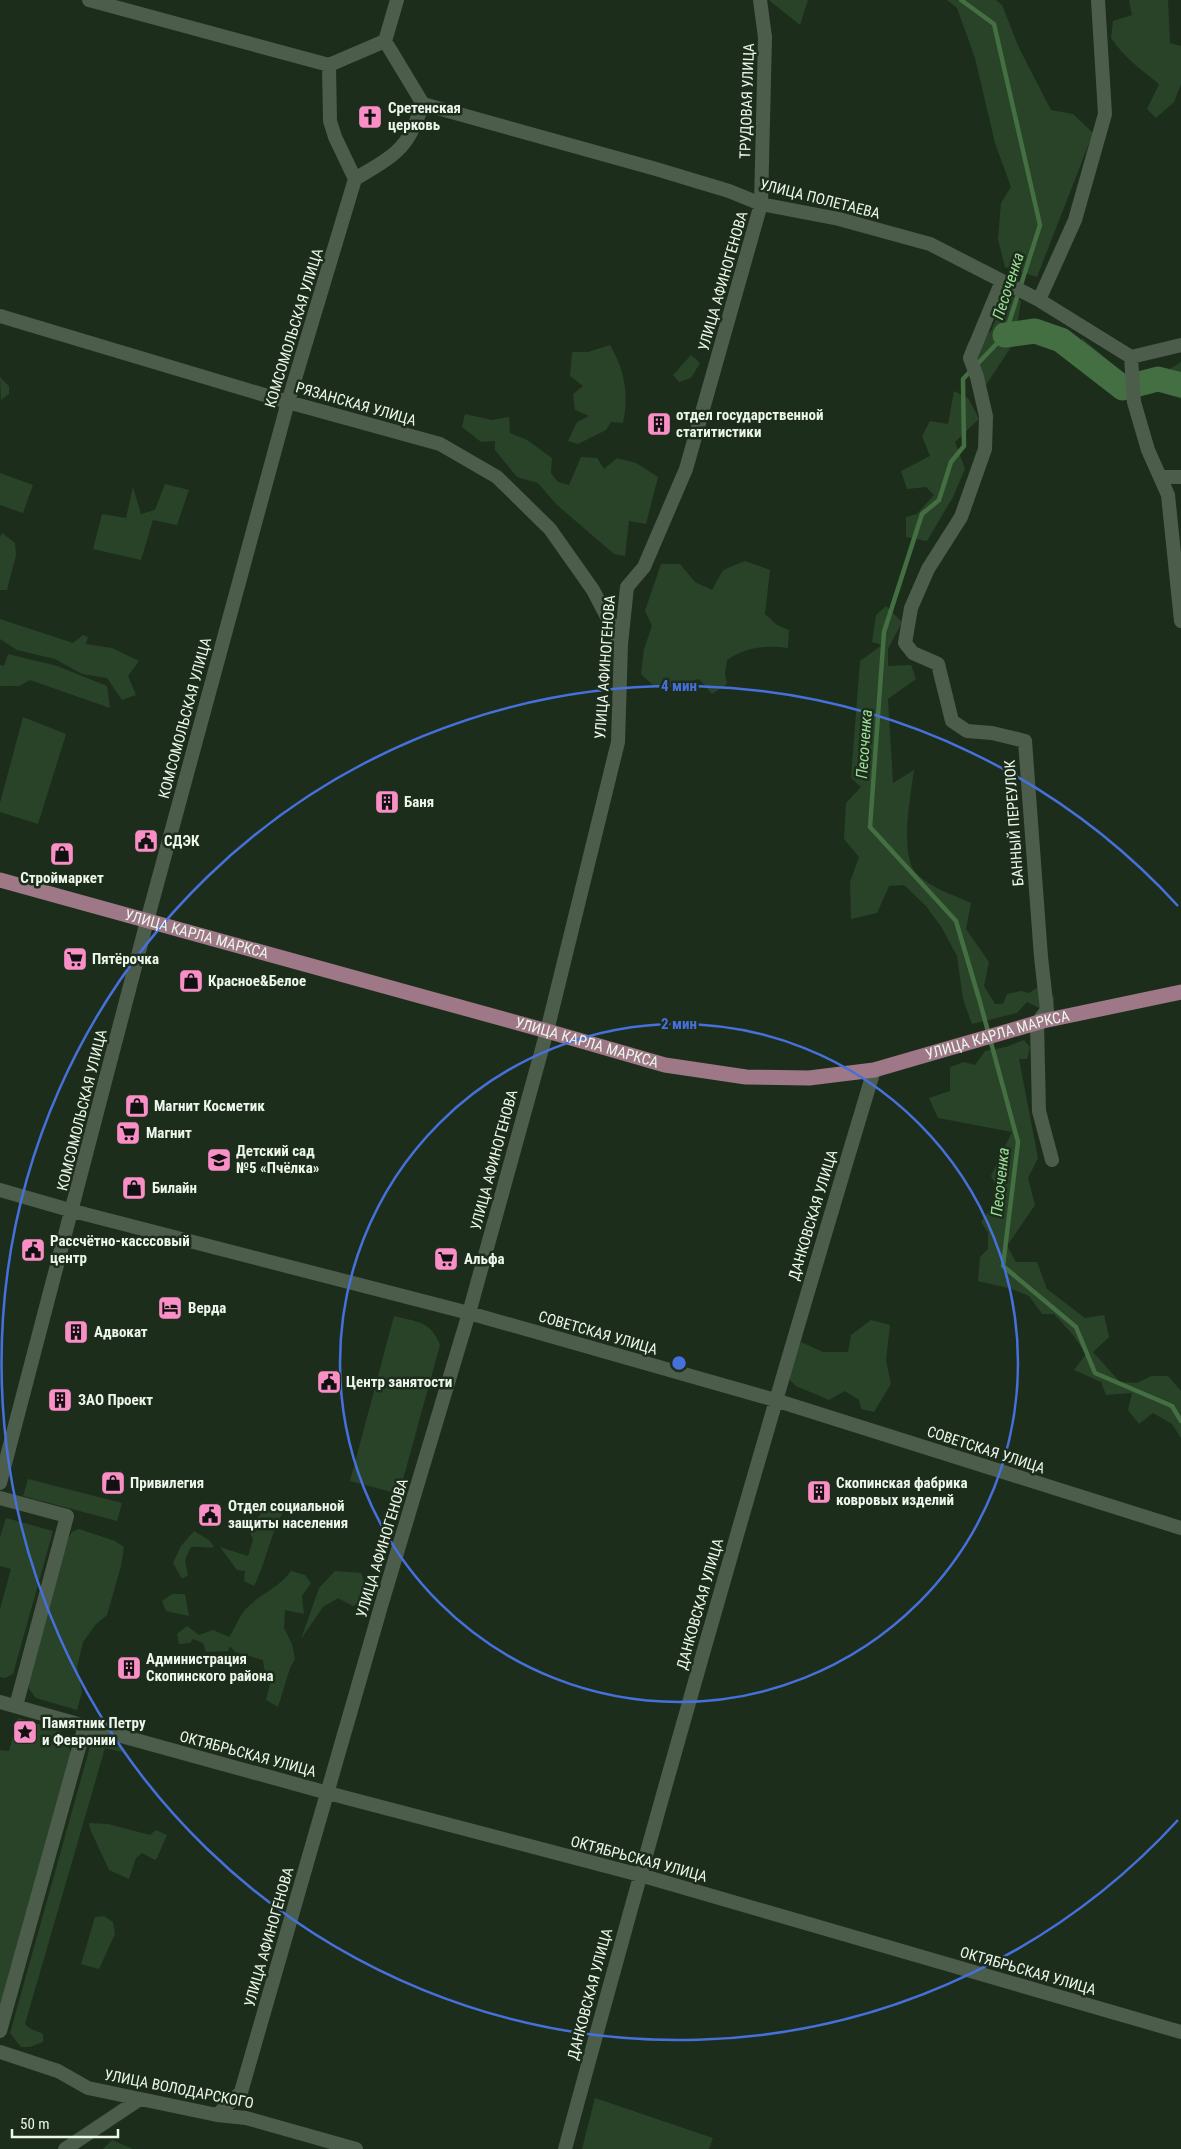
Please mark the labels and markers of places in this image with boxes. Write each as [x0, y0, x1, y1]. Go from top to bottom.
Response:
place label: Сретенская церковь [388, 99, 461, 134]
church icon: Сретенская церковь [357, 104, 383, 130]
place label: отдел государственной статитистики [676, 406, 824, 441]
building icon: отдел государственной статитистики [646, 411, 672, 437]
building icon: Баня [374, 789, 400, 815]
place label: Баня [404, 793, 434, 811]
public building icon: СДЭК [133, 828, 159, 854]
place label: СДЭК [164, 832, 200, 850]
shop icon: Строймаркет [49, 841, 75, 867]
place label: Строймаркет [20, 869, 104, 887]
supermarket icon: Пятёрочка [62, 946, 88, 972]
place label: Пятёрочка [92, 950, 159, 968]
shop icon: Красное&Белое [178, 968, 204, 994]
place label: Красное&Белое [208, 972, 306, 990]
shop icon: Магнит Косметик [124, 1093, 150, 1119]
place label: Магнит Косметик [154, 1097, 265, 1115]
supermarket icon: Магнит [115, 1120, 141, 1146]
place label: Магнит [146, 1124, 192, 1142]
place label: Детский сад №5 «Пчёлка» [236, 1142, 320, 1177]
school or university icon: Детский сад №5 «Пчёлка» [206, 1147, 232, 1173]
shop icon: Билайн [121, 1175, 147, 1201]
place label: Билайн [152, 1179, 197, 1197]
place label: Рассчётно-касссовый центр [50, 1232, 190, 1267]
public building icon: Рассчётно-касссовый центр [20, 1237, 46, 1263]
supermarket icon: Альфа [433, 1246, 459, 1272]
place label: Альфа [464, 1250, 505, 1268]
hotel icon: Верда [157, 1295, 183, 1321]
place label: Верда [188, 1299, 226, 1317]
building icon: Адвокат [63, 1319, 89, 1345]
place label: Адвокат [94, 1323, 148, 1341]
centre of rings [670, 1354, 688, 1372]
public building icon: Центр занятости [316, 1369, 342, 1395]
place label: Центр занятости [346, 1373, 452, 1391]
building icon: ЗАО Проект [47, 1387, 73, 1413]
place label: ЗАО Проект [78, 1391, 153, 1409]
shop icon: Привилегия [100, 1470, 126, 1496]
place label: Привилегия [130, 1474, 204, 1492]
place label: Скопинская фабрика ковровых изделий [836, 1474, 968, 1509]
building icon: Скопинская фабрика ковровых изделий [806, 1479, 832, 1505]
place label: Отдел социальной защиты населения [228, 1497, 348, 1532]
public building icon: Отдел социальной защиты населения [197, 1502, 223, 1528]
place label: Администрация Скопинского района [146, 1650, 274, 1685]
building icon: Администрация Скопинского района [116, 1655, 142, 1681]
place label: Памятник Петру и Февронии [42, 1714, 146, 1749]
place icon: Памятник Петру и Февронии [12, 1719, 38, 1745]

